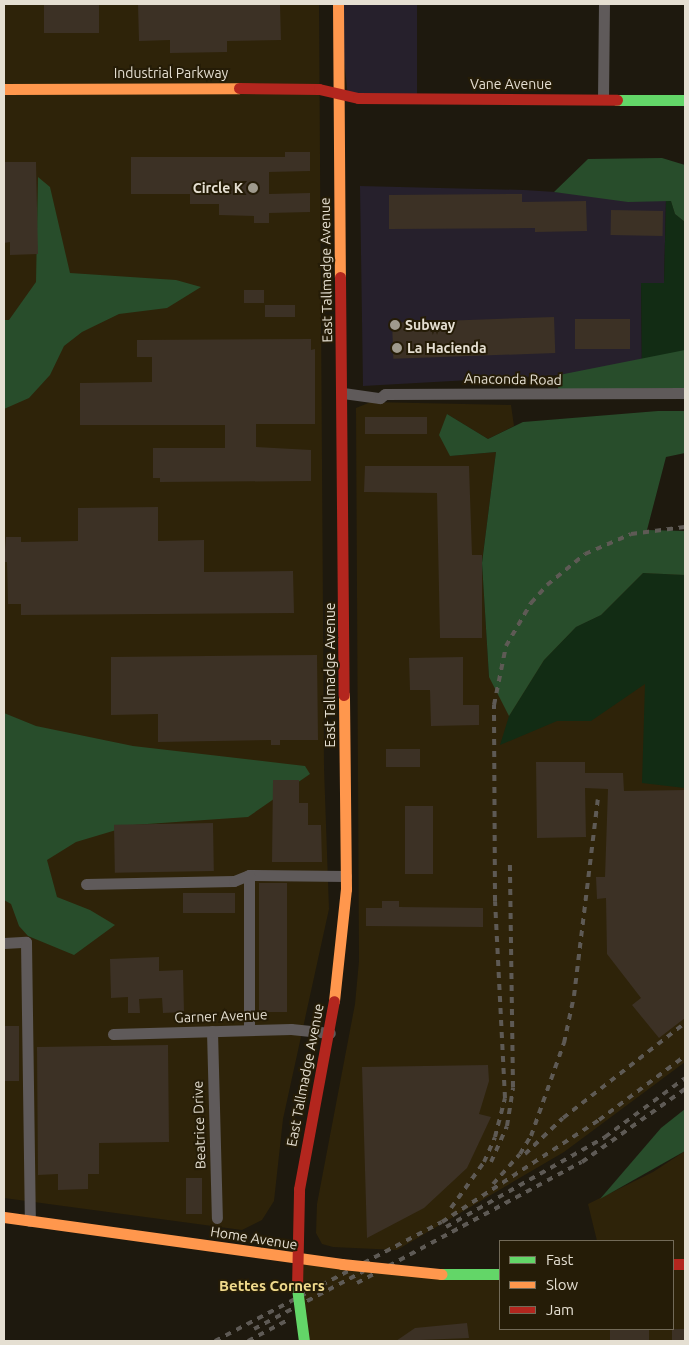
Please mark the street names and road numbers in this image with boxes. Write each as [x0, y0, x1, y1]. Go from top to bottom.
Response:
street label: Industrial Parkway [114, 65, 228, 81]
street label: Vane Avenue [470, 76, 552, 92]
street label: East Tallmadge Avenue [316, 197, 336, 343]
street label: Anaconda Road [464, 370, 562, 388]
street label: East Tallmadge Avenue [322, 602, 338, 748]
street label: East Tallmadge Avenue [283, 1002, 327, 1148]
street label: Garner Avenue [174, 1006, 268, 1026]
street label: Beatrice Drive [189, 1080, 209, 1170]
street label: Home Avenue [209, 1223, 299, 1253]

